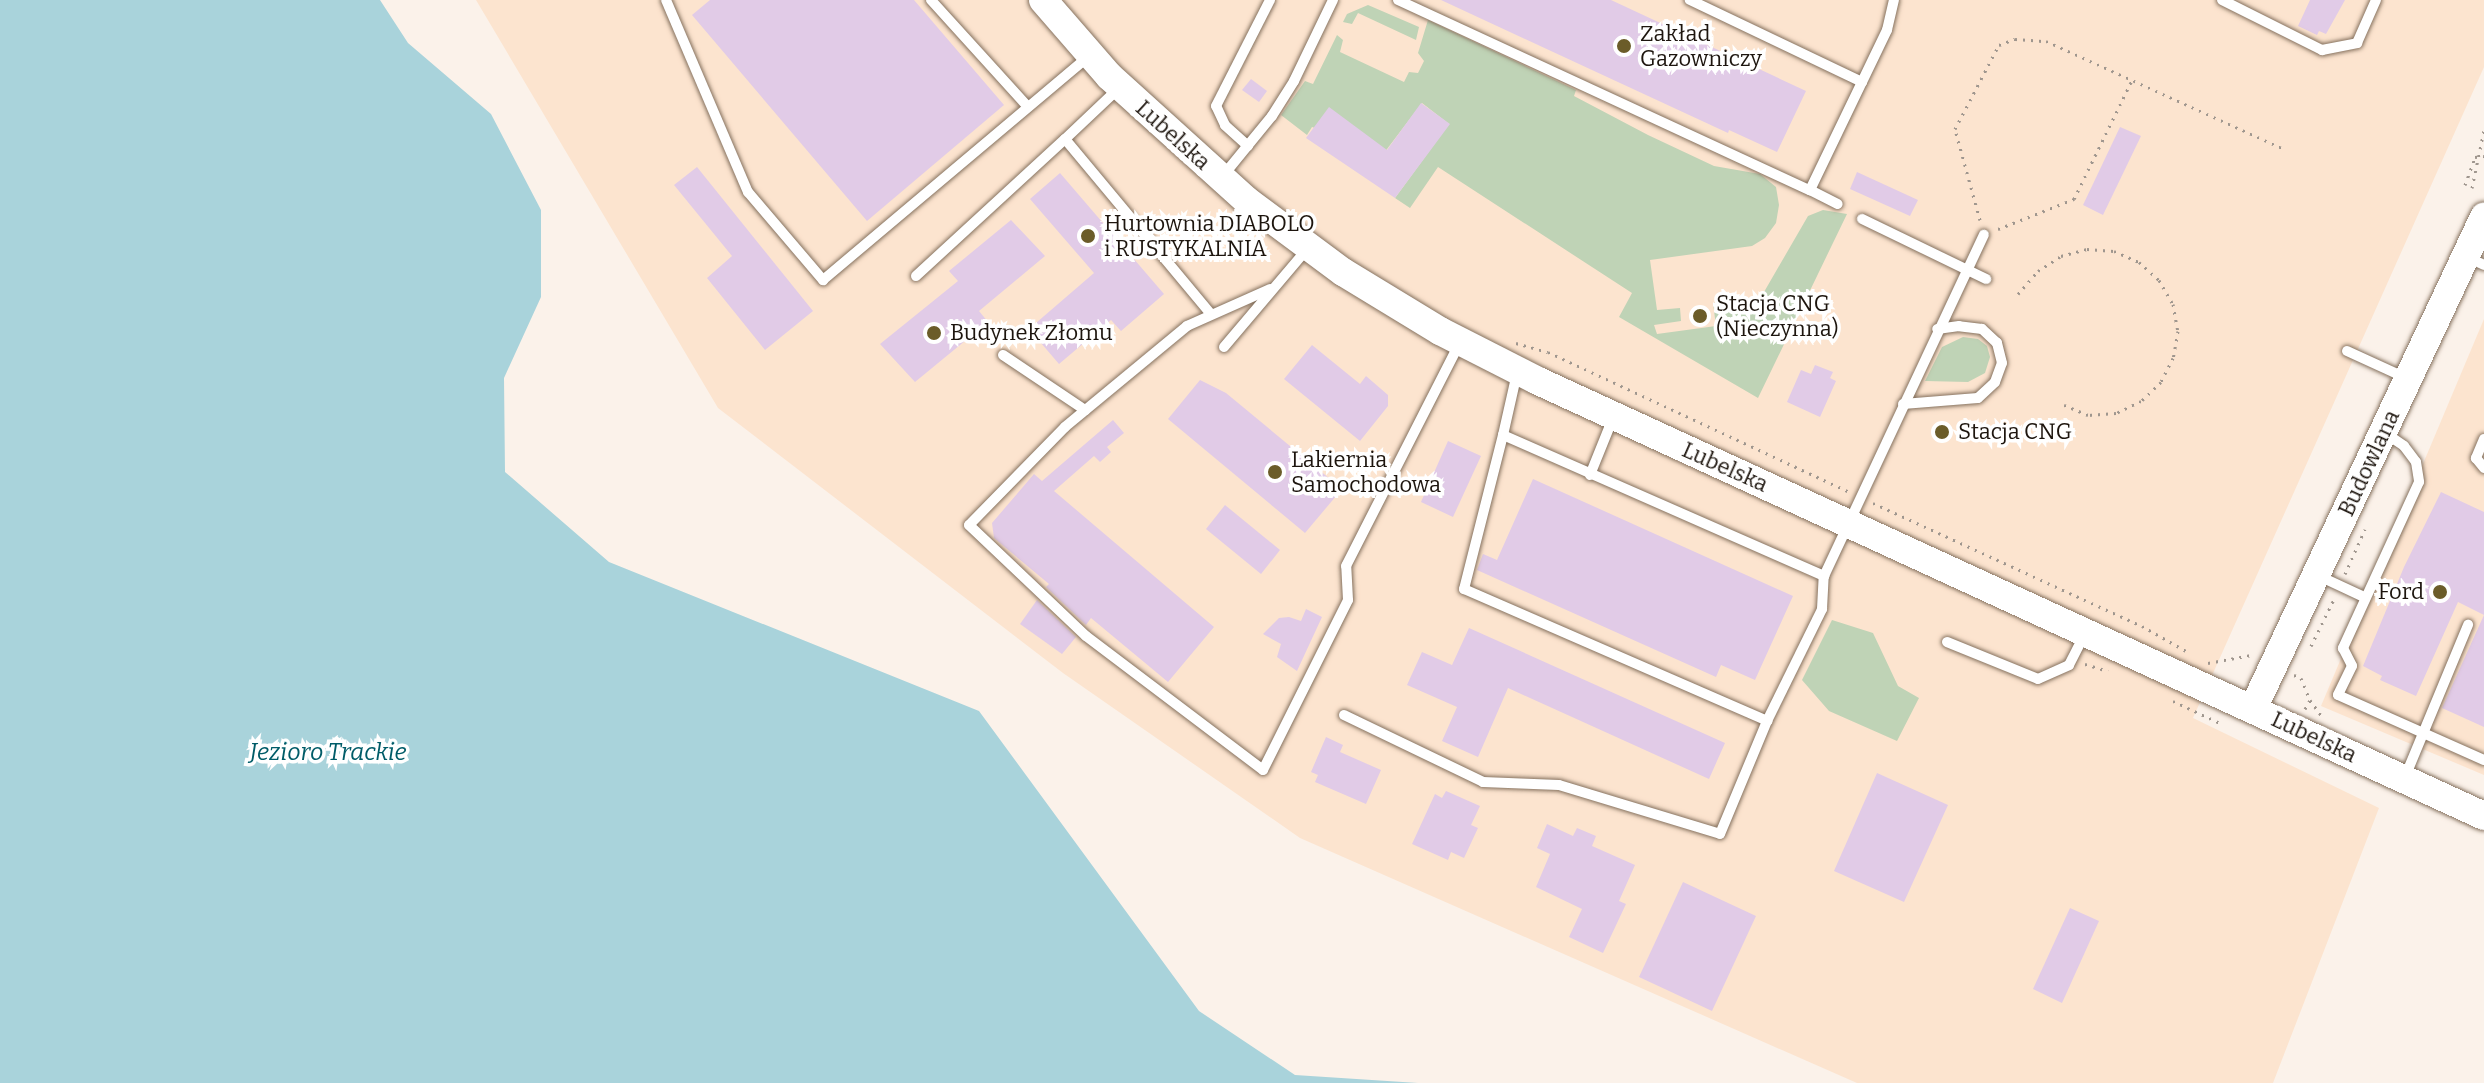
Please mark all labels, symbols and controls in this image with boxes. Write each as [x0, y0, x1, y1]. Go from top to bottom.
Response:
place label: Zakład Gazowniczy [1640, 20, 1762, 72]
marker: Zakład Gazowniczy [1615, 37, 1633, 55]
street label: Lubelska [1130, 95, 1216, 175]
place label: Hurtownia DIABOLO i RUSTYKALNIA [1104, 210, 1315, 262]
marker: Hurtownia DIABOLO i RUSTYKALNIA [1079, 227, 1097, 245]
place label: Stacja CNG (Nieczynna) [1716, 290, 1838, 342]
marker: Stacja CNG (Nieczynna) [1691, 307, 1709, 325]
place label: Budynek Złomu [950, 320, 1113, 346]
marker: Budynek Złomu [925, 324, 943, 342]
street label: Budowlana [2333, 406, 2405, 520]
place label: Stacja CNG [1958, 419, 2072, 445]
marker: Stacja CNG [1933, 423, 1951, 441]
street label: Lubelska [1678, 436, 1772, 498]
place label: Lakiernia Samochodowa [1291, 446, 1441, 498]
marker: Lakiernia Samochodowa [1266, 463, 1284, 481]
place label: Ford [2378, 579, 2424, 605]
marker: Ford [2431, 583, 2449, 601]
street label: Lubelska [2267, 706, 2361, 768]
water label: Jezioro Trackie [249, 739, 407, 767]

